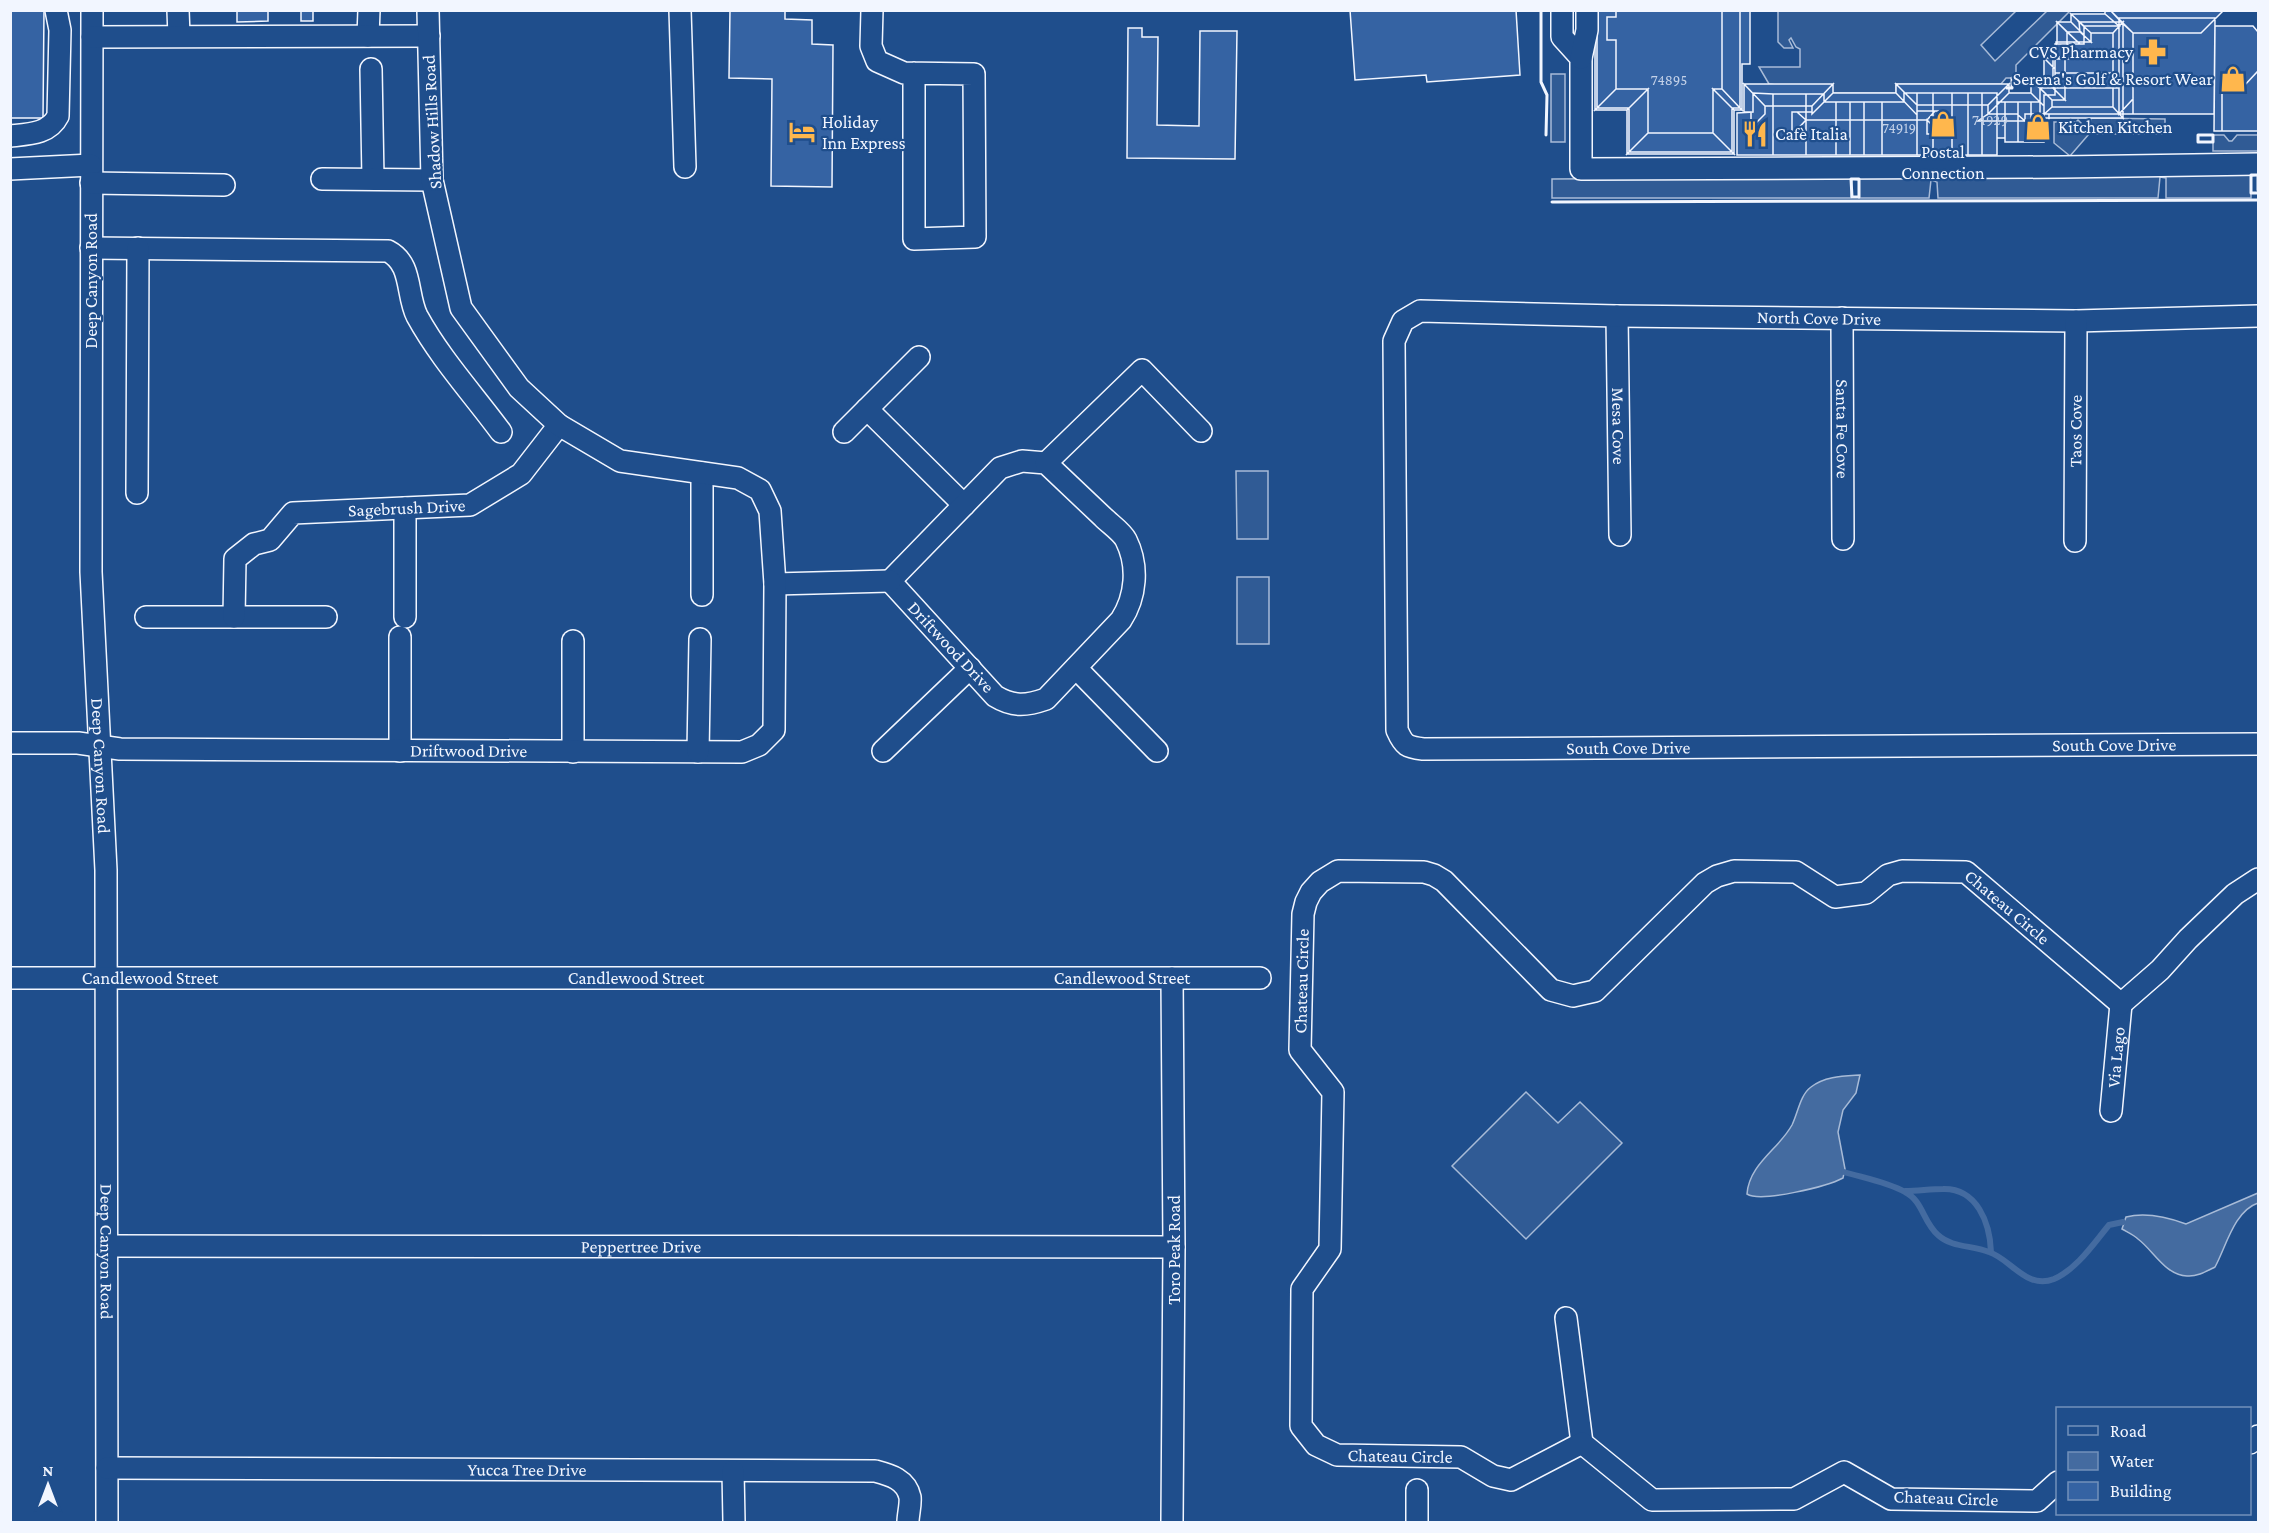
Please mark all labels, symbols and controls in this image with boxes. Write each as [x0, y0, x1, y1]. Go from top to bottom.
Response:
pharmacy icon: CVS Pharmacy [2138, 37, 2168, 67]
place label: CVS Pharmacy [2028, 42, 2134, 62]
street label: Shadow Hills Road [418, 54, 446, 190]
shop icon: Serena's Golf & Resort Wear [2218, 64, 2248, 94]
place label: Serena's Golf & Resort Wear [2013, 69, 2214, 89]
house number: 74895 [1651, 72, 1687, 88]
shop icon: Postal Connection [1928, 109, 1958, 139]
place label: Holiday Inn Express [822, 112, 906, 153]
house number: 74929 [1972, 112, 2008, 128]
shop icon: Kitchen Kitchen [2023, 112, 2053, 142]
hotel icon: Holiday Inn Express [787, 117, 817, 147]
place label: Kitchen Kitchen [2058, 117, 2173, 137]
restaurant icon: Cafè Italia [1740, 119, 1770, 149]
house number: 74919 [1882, 120, 1916, 136]
place label: Cafè Italia [1775, 124, 1848, 144]
place label: Postal Connection [1901, 142, 1985, 183]
street label: Deep Canyon Road [81, 213, 101, 349]
street label: North Cove Drive [1757, 307, 1881, 329]
street label: Santa Fe Cove [1832, 379, 1853, 479]
street label: Mesa Cove [1608, 387, 1629, 465]
street label: Taos Cove [2065, 395, 2086, 467]
street label: Sagebrush Drive [347, 495, 466, 521]
street label: Driftwood Drive [904, 597, 998, 697]
street label: Deep Canyon Road [87, 697, 114, 835]
street label: South Cove Drive [2052, 734, 2176, 755]
street label: South Cove Drive [1566, 737, 1690, 758]
street label: Driftwood Drive [410, 740, 527, 761]
street label: Chateau Circle [1961, 865, 2054, 949]
street label: Chateau Circle [1290, 928, 1313, 1034]
street label: Candlewood Street [82, 968, 219, 988]
street label: Candlewood Street [568, 968, 705, 988]
street label: Candlewood Street [1054, 968, 1191, 988]
street label: Via Lago [2103, 1026, 2129, 1089]
street label: Deep Canyon Road [96, 1184, 117, 1320]
street label: Toro Peak Road [1164, 1195, 1184, 1305]
street label: Peppertree Drive [581, 1236, 701, 1257]
legend [2056, 1407, 2251, 1515]
text: Road [2110, 1421, 2147, 1441]
street label: Chateau Circle [1347, 1445, 1453, 1467]
text: Water [2110, 1451, 2155, 1471]
north arrow [18, 1455, 78, 1515]
street label: Yucca Tree Drive [467, 1459, 587, 1480]
text: N [43, 1462, 54, 1479]
text: Building [2110, 1481, 2172, 1501]
street label: Chateau Circle [1893, 1486, 1999, 1510]

